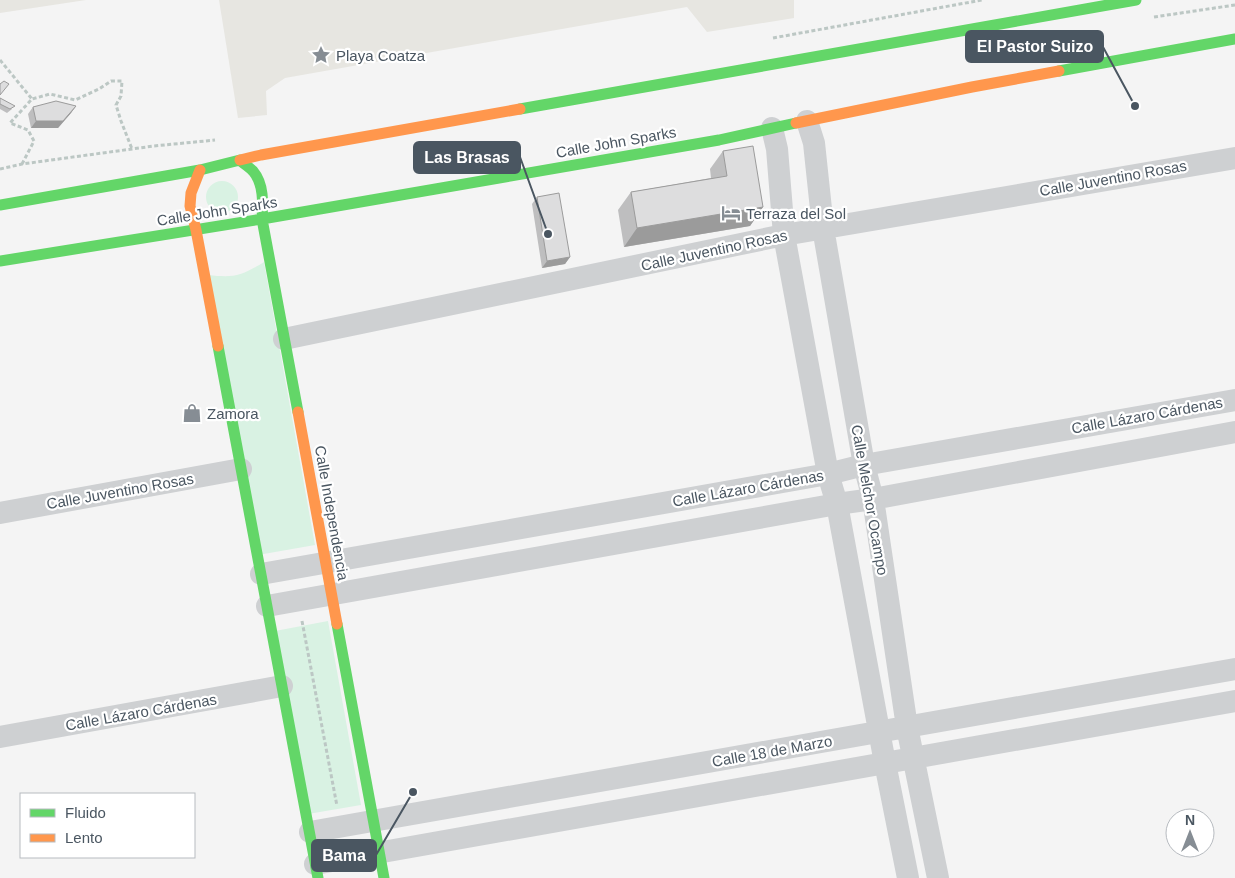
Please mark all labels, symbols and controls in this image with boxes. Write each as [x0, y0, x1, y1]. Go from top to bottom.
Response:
callout: El Pastor Suizo [966, 31, 1103, 62]
text: El Pastor Suizo [977, 38, 1093, 55]
place icon: Playa Coatza [310, 44, 332, 66]
place label: Playa Coatza [336, 47, 426, 64]
street label: Calle John Sparks [555, 123, 677, 161]
callout: Las Brasas [414, 142, 520, 173]
text: Las Brasas [424, 149, 510, 166]
street label: Calle Juventino Rosas [1038, 157, 1188, 199]
street label: Calle John Sparks [156, 193, 278, 229]
hotel icon: Terraza del Sol [720, 202, 742, 224]
place label: Terraza del Sol [746, 205, 846, 222]
street label: Calle Juventino Rosas [639, 226, 789, 274]
street label: Calle Lázaro Cárdenas [1070, 393, 1224, 437]
shop icon: Zamora [181, 402, 203, 424]
place label: Zamora [207, 405, 259, 422]
street label: Calle Melchor Ocampo [848, 423, 892, 577]
street label: Calle Independencia [312, 444, 352, 582]
street label: Calle Lázaro Cárdenas [671, 466, 825, 510]
street label: Calle Juventino Rosas [45, 470, 195, 512]
street label: Calle Lázaro Cárdenas [64, 690, 218, 734]
street label: Calle 18 de Marzo [711, 732, 833, 770]
legend [20, 793, 195, 858]
text: Fluido [65, 804, 106, 821]
north arrow [1165, 808, 1215, 858]
text: N [1185, 812, 1195, 828]
text: Lento [65, 829, 103, 846]
callout: Bama [312, 840, 376, 871]
text: Bama [322, 847, 366, 864]

